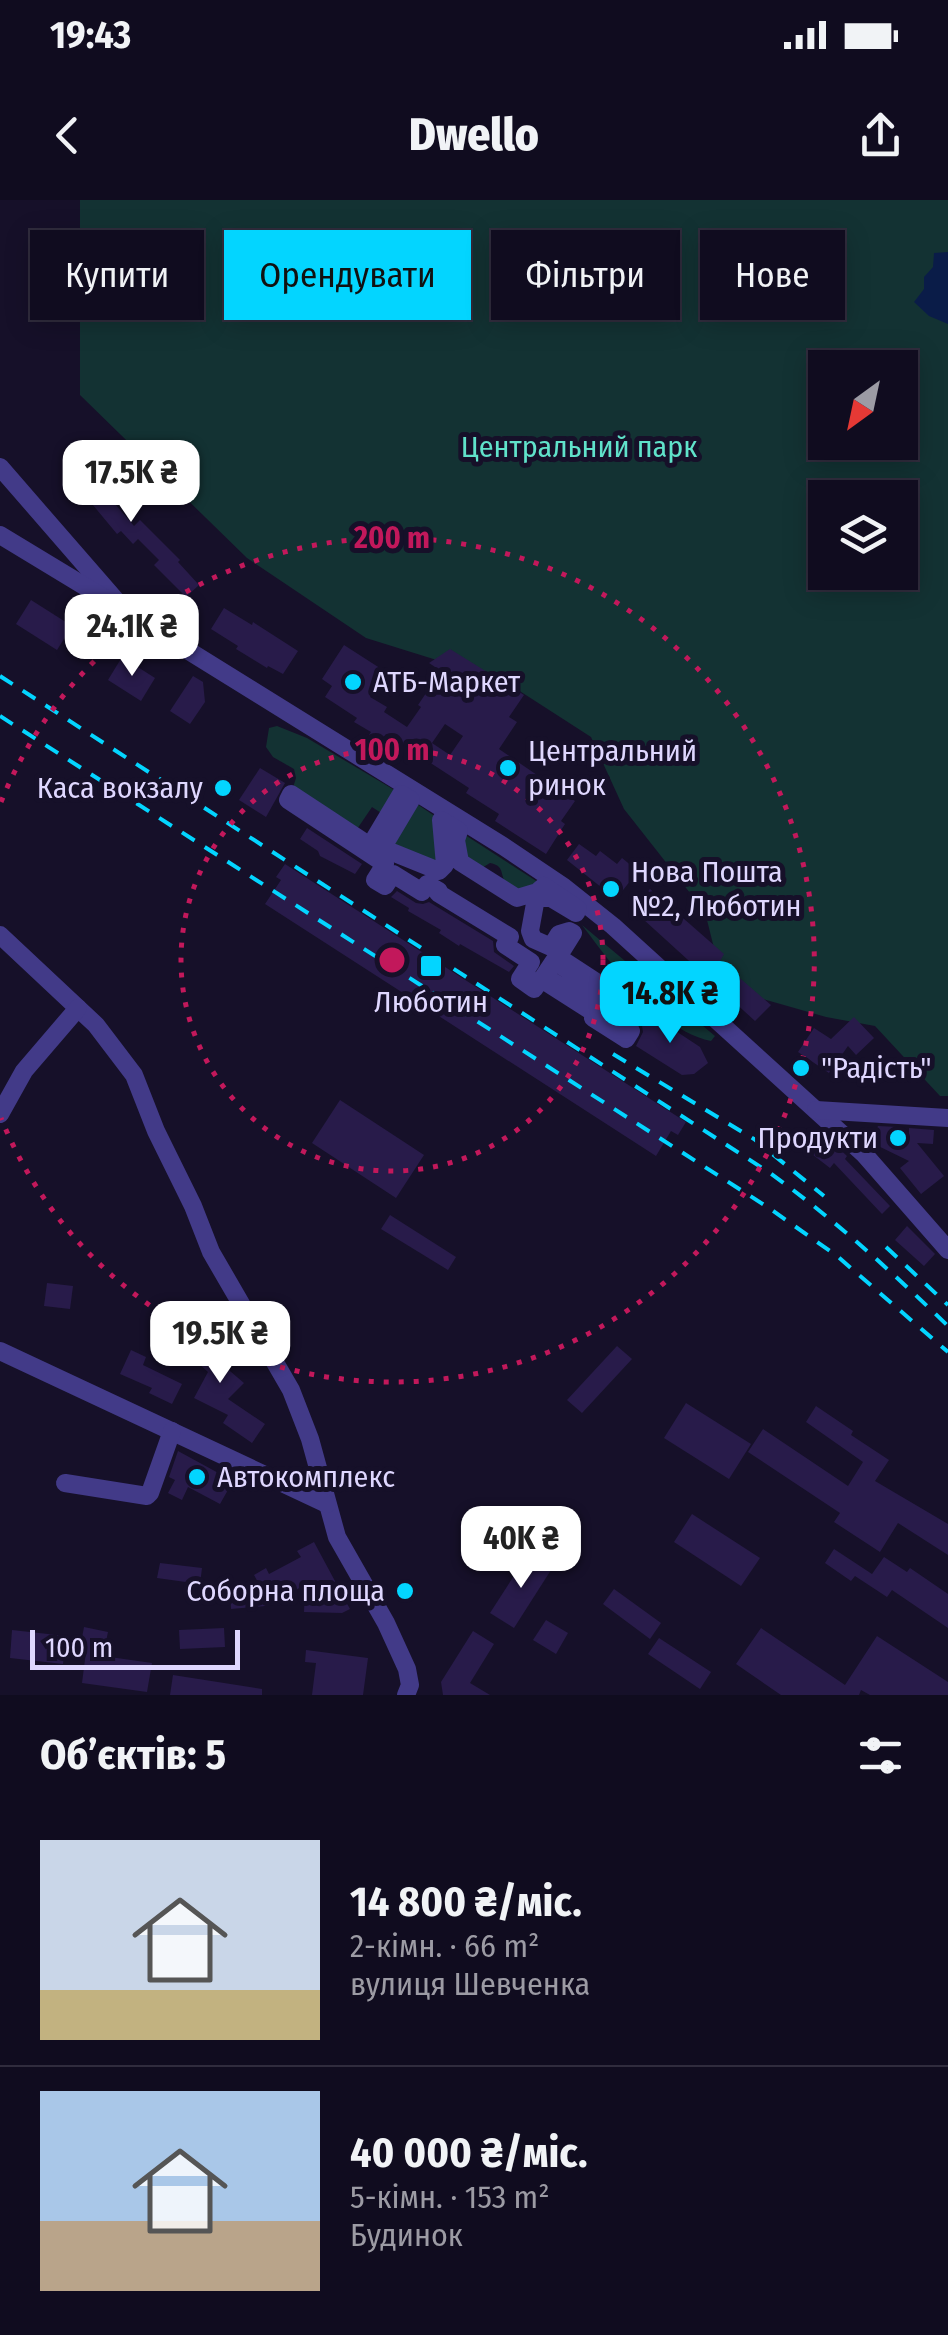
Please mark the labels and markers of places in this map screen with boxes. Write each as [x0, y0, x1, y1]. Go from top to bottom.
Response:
pin: 17.5K ₴ [39, 440, 223, 525]
pin: 24.1K ₴ [40, 594, 224, 679]
place label: АТБ-Маркет [373, 664, 521, 700]
marker: АТБ-Маркет [342, 671, 364, 693]
place label: Центральний ринок [528, 733, 697, 803]
marker: Центральний ринок [497, 757, 519, 779]
place label: Каса вокзалу [37, 770, 204, 806]
marker: Каса вокзалу [212, 777, 234, 799]
place label: Нова Пошта №2, Люботин [631, 854, 802, 924]
marker: Нова Пошта №2, Люботин [600, 878, 622, 900]
centre of rings [374, 942, 410, 978]
marker: Люботин [418, 953, 444, 979]
pin: 14.8K ₴ [578, 961, 762, 1046]
place label: Люботин [374, 984, 488, 1020]
place label: "Радість" [821, 1050, 932, 1086]
marker: "Радість" [790, 1057, 812, 1079]
place label: Продукти [758, 1120, 878, 1156]
marker: Продукти [887, 1127, 909, 1149]
pin: 19.5K ₴ [128, 1301, 312, 1386]
place label: Автокомплекс [217, 1459, 395, 1495]
marker: Автокомплекс [186, 1466, 208, 1488]
pin: 40K ₴ [451, 1506, 591, 1591]
place label: Соборна площа [186, 1573, 385, 1609]
marker: Соборна площа [394, 1580, 416, 1602]

